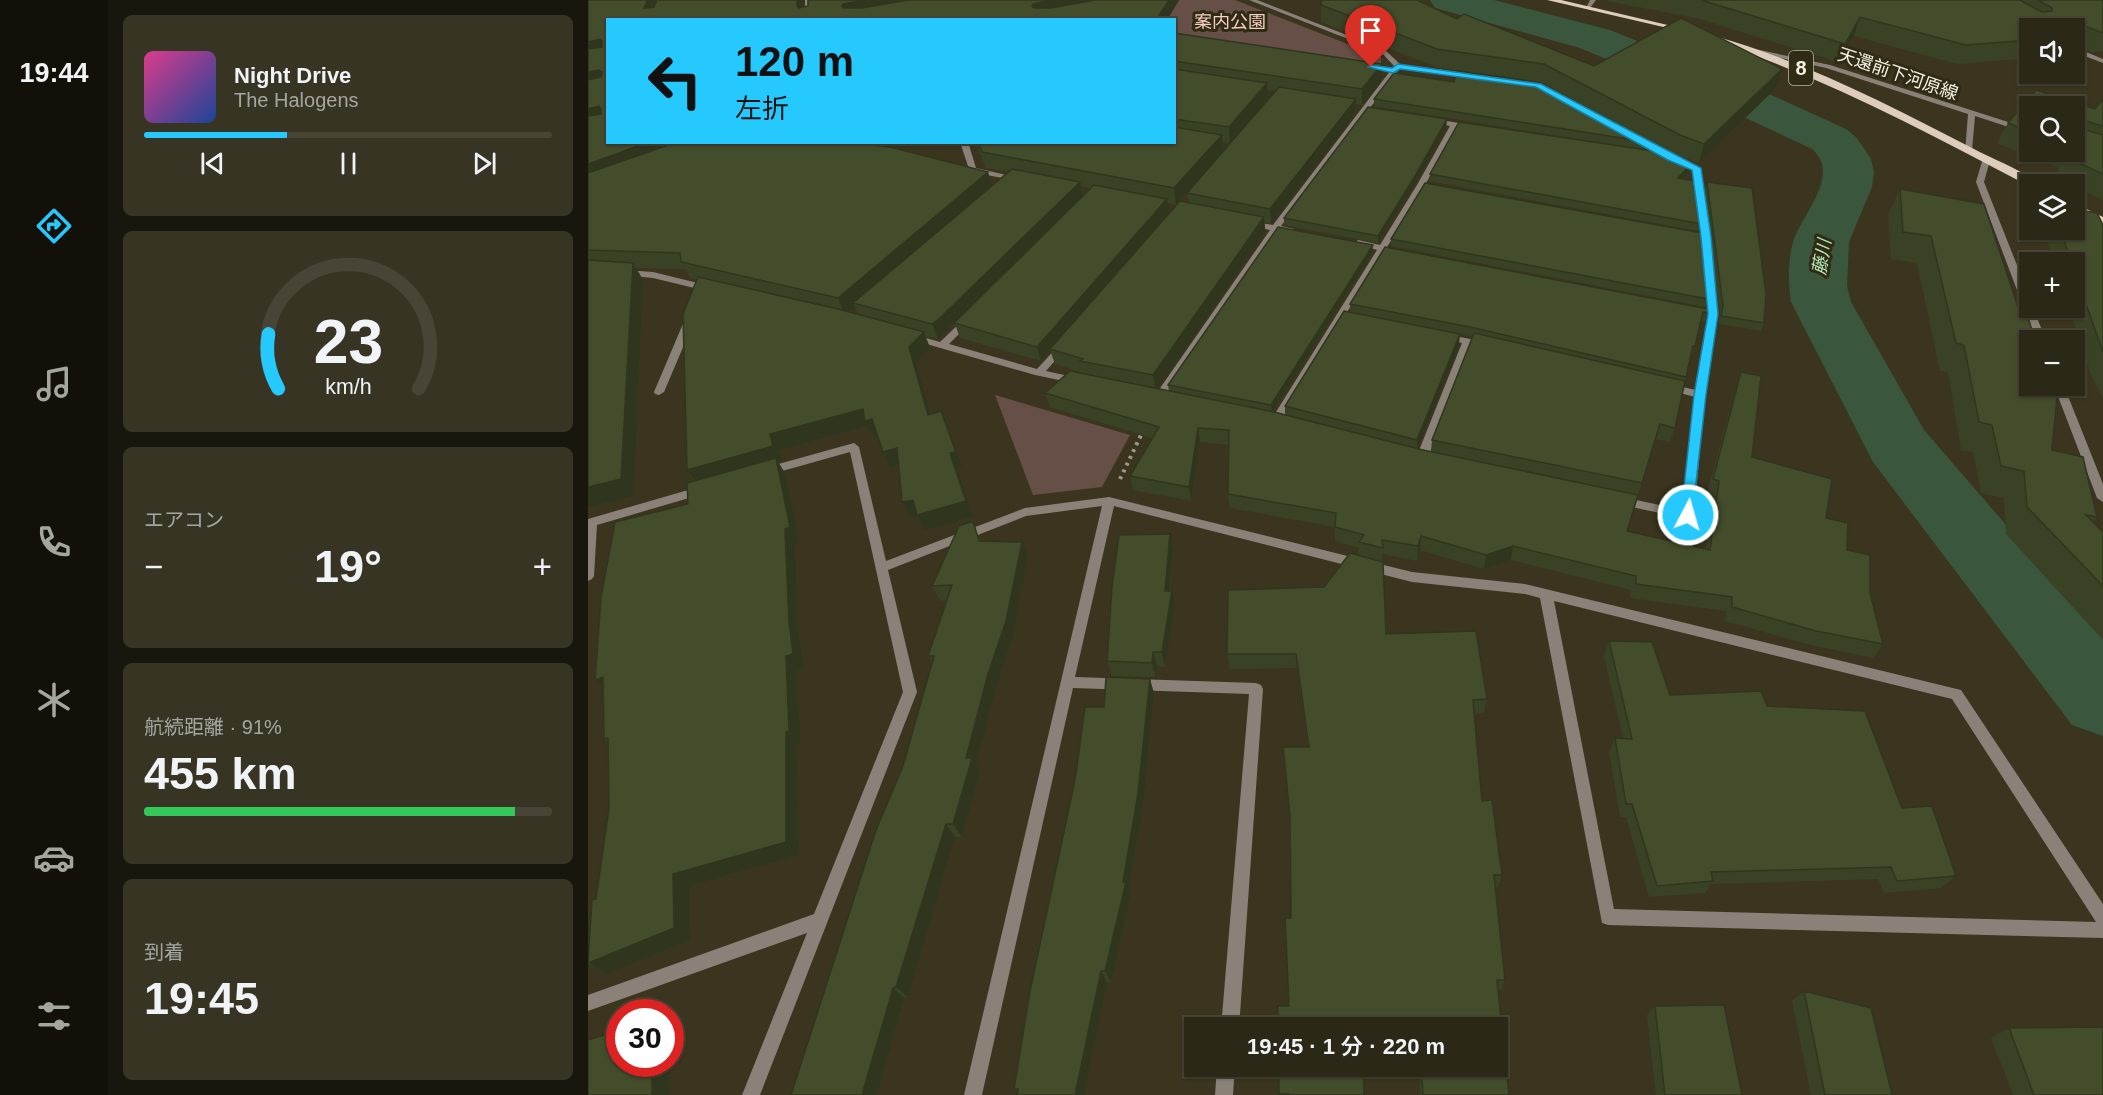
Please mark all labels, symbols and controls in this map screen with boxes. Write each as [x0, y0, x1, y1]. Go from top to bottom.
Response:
pin [1345, 5, 1396, 67]
park label: 案内公園 [1194, 12, 1266, 32]
icon: arrive [1354, 14, 1387, 47]
map controls [2019, 18, 2085, 396]
button: sound [2019, 18, 2085, 84]
text: 120 m [735, 38, 854, 85]
icon: left [636, 42, 714, 120]
street label: 天還前下河原線 [1835, 44, 1961, 104]
road number: 8 [1789, 51, 1813, 85]
text: 19:44 [19, 58, 89, 88]
text: Night Drive [234, 63, 351, 88]
text: The Halogens [234, 89, 359, 111]
text: 左折 [735, 94, 789, 124]
button: search [2019, 96, 2085, 162]
icon: previous [196, 147, 229, 180]
icon: pause [332, 147, 365, 180]
icon: next [468, 147, 501, 180]
button: layers [2019, 174, 2085, 240]
icon: directions [33, 205, 75, 247]
water label: 藤川 [1809, 236, 1835, 276]
button: + [2019, 252, 2085, 318]
text: 23 [313, 307, 383, 376]
button: − [2019, 330, 2085, 396]
icon: music [33, 363, 75, 405]
text: km/h [325, 375, 371, 399]
position arrow [1656, 483, 1720, 547]
text: エアコン [144, 509, 224, 531]
icon: phone [33, 521, 75, 563]
text: 19° [314, 541, 382, 592]
text: − [144, 548, 163, 585]
text: + [533, 548, 552, 585]
icon: climate [33, 679, 75, 721]
text: 航続距離 · 91% [144, 716, 282, 738]
text: 455 km [144, 748, 297, 799]
icon: car [33, 837, 75, 879]
text: 到着 [144, 941, 184, 963]
text: 19:45 [144, 973, 259, 1024]
icon: filters [33, 995, 75, 1037]
speed limit sign: 30 [606, 999, 684, 1077]
text: 19:45 · 1 分 · 220 m [1247, 1034, 1445, 1059]

